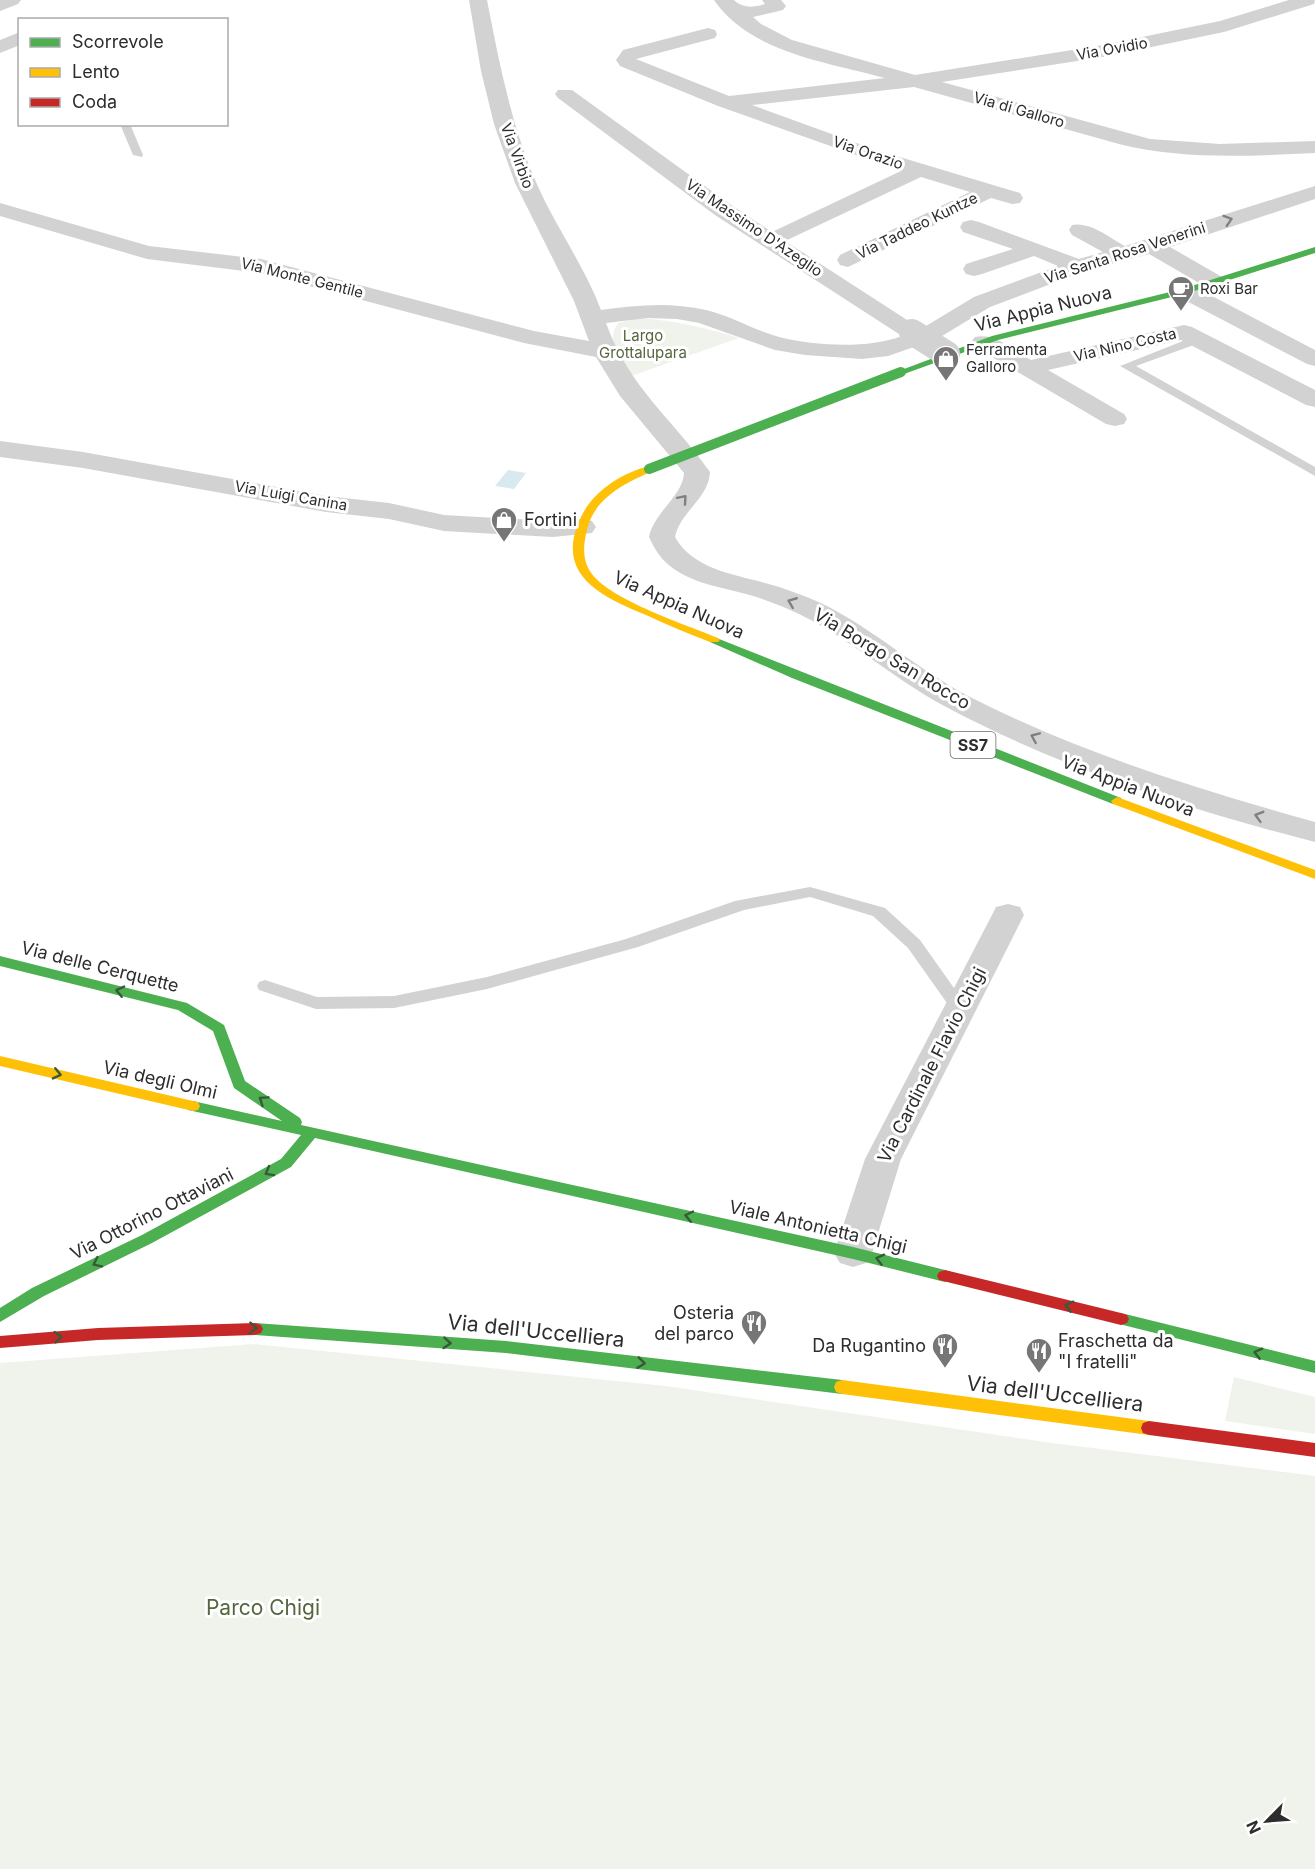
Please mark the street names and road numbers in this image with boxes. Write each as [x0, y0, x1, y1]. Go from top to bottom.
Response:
street label: Via Ovidio [1075, 33, 1149, 64]
street label: Via di Galloro [971, 87, 1067, 132]
street label: Via Virbio [497, 120, 538, 191]
street label: Via Orazio [831, 132, 906, 173]
street label: Via Massimo D'Azeglio [682, 175, 826, 281]
street label: Via Taddeo Kuntze [853, 188, 981, 263]
street label: Via Santa Rosa Venerini [1042, 218, 1208, 288]
street label: Via Monte Gentile [239, 253, 365, 302]
street label: Via Appia Nuova [972, 281, 1114, 336]
street label: Via Nino Costa [1072, 323, 1178, 366]
street label: Via Luigi Canina [233, 476, 349, 515]
street label: Via Appia Nuova [611, 566, 748, 643]
street label: Via Borgo San Rocco [810, 604, 974, 714]
road number: SS7 [950, 732, 996, 758]
street label: Via Appia Nuova [1059, 751, 1198, 821]
street label: Via delle Cerquette [19, 937, 181, 996]
street label: Via Cardinale Flavio Chigi [873, 964, 990, 1166]
street label: Via degli Olmi [101, 1056, 219, 1103]
street label: Via Ottorino Ottaviani [67, 1163, 237, 1264]
street label: Viale Antonietta Chigi [727, 1196, 909, 1257]
street label: Via dell'Uccelliera [446, 1309, 626, 1352]
street label: Via dell'Uccelliera [965, 1370, 1145, 1417]

